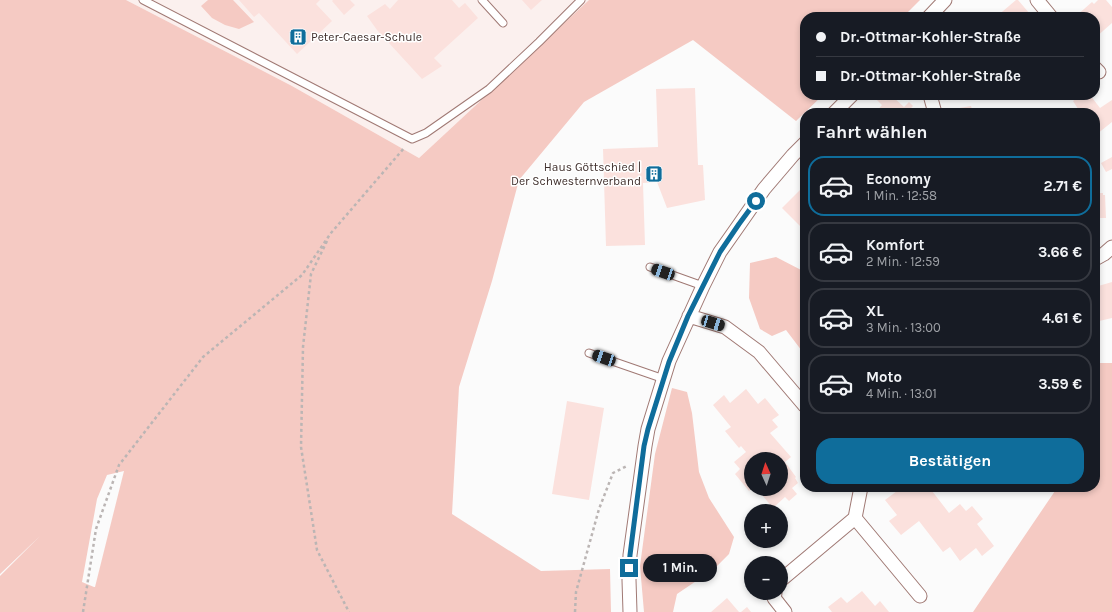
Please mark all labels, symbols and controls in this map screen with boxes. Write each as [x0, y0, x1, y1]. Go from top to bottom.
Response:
building icon: Peter-Caesar-Schule [288, 27, 308, 47]
text: Dr.-Ottmar-Kohler-Straße [840, 28, 1021, 46]
place label: Peter-Caesar-Schule [311, 30, 422, 44]
text: Dr.-Ottmar-Kohler-Straße [840, 67, 1021, 85]
text: Fahrt wählen [816, 121, 928, 143]
place label: Haus Göttschied | Der Schwesternverband [511, 160, 641, 188]
building icon: Haus Göttschied | Der Schwesternverband [644, 164, 664, 184]
icon: car [818, 168, 854, 204]
text: Economy [866, 170, 931, 188]
text: 2.71 € [1044, 177, 1082, 195]
text: 1 Min. · 12:58 [866, 188, 937, 203]
route start [747, 192, 765, 210]
icon: car [818, 234, 854, 270]
text: Komfort [866, 236, 924, 254]
text: 3.66 € [1038, 243, 1082, 261]
text: 2 Min. · 12:59 [866, 254, 940, 269]
car [650, 262, 676, 282]
icon: car [818, 300, 854, 336]
text: XL [866, 302, 884, 320]
text: 4.61 € [1042, 309, 1082, 327]
car [700, 314, 726, 332]
text: 3 Min. · 13:00 [866, 320, 941, 335]
car [591, 348, 617, 368]
icon: car [818, 366, 854, 402]
text: Moto [866, 368, 902, 386]
text: 3.59 € [1038, 375, 1082, 393]
text: 4 Min. · 13:01 [866, 386, 937, 401]
button: Bestätigen [816, 438, 1084, 484]
north arrow [744, 452, 788, 496]
map controls [744, 452, 788, 600]
button: + [744, 504, 788, 548]
callout: 1 Min. [643, 554, 717, 582]
button: − [744, 556, 788, 600]
route end [620, 559, 638, 577]
text: 1 Min. [663, 560, 697, 575]

